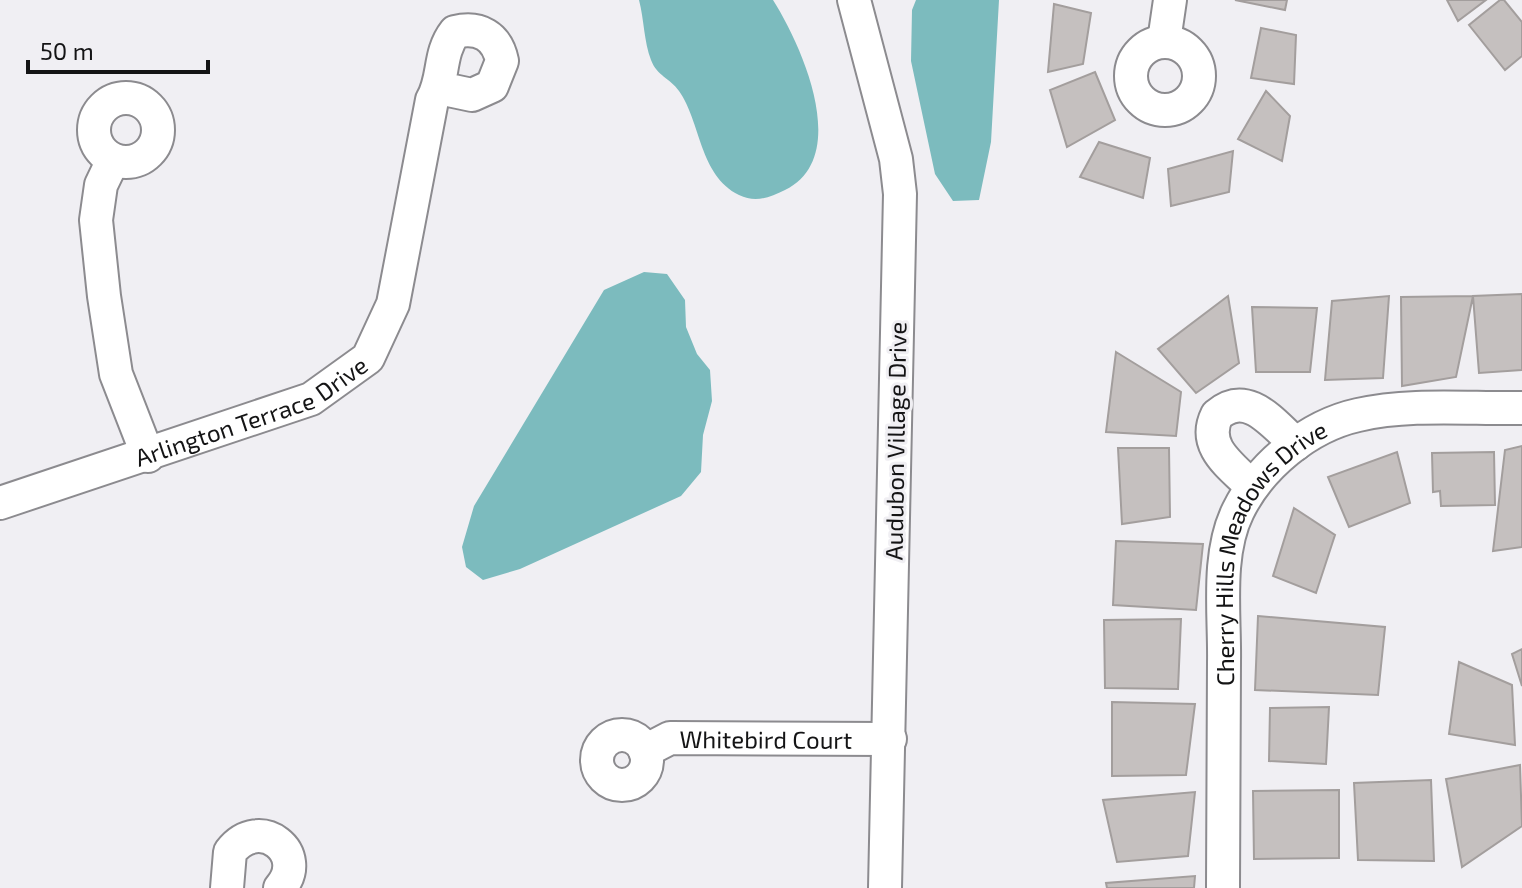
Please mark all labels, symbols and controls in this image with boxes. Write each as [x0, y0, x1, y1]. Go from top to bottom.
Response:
scale bar [28, 24, 208, 74]
text: 50 m [40, 36, 94, 65]
street label: Audubon Village Drive [878, 321, 912, 561]
street label: Arlington Terrace Drive [131, 349, 372, 471]
street label: Cherry Hills Meadows Drive [1208, 414, 1331, 686]
street label: Whitebird Court [679, 724, 852, 753]

